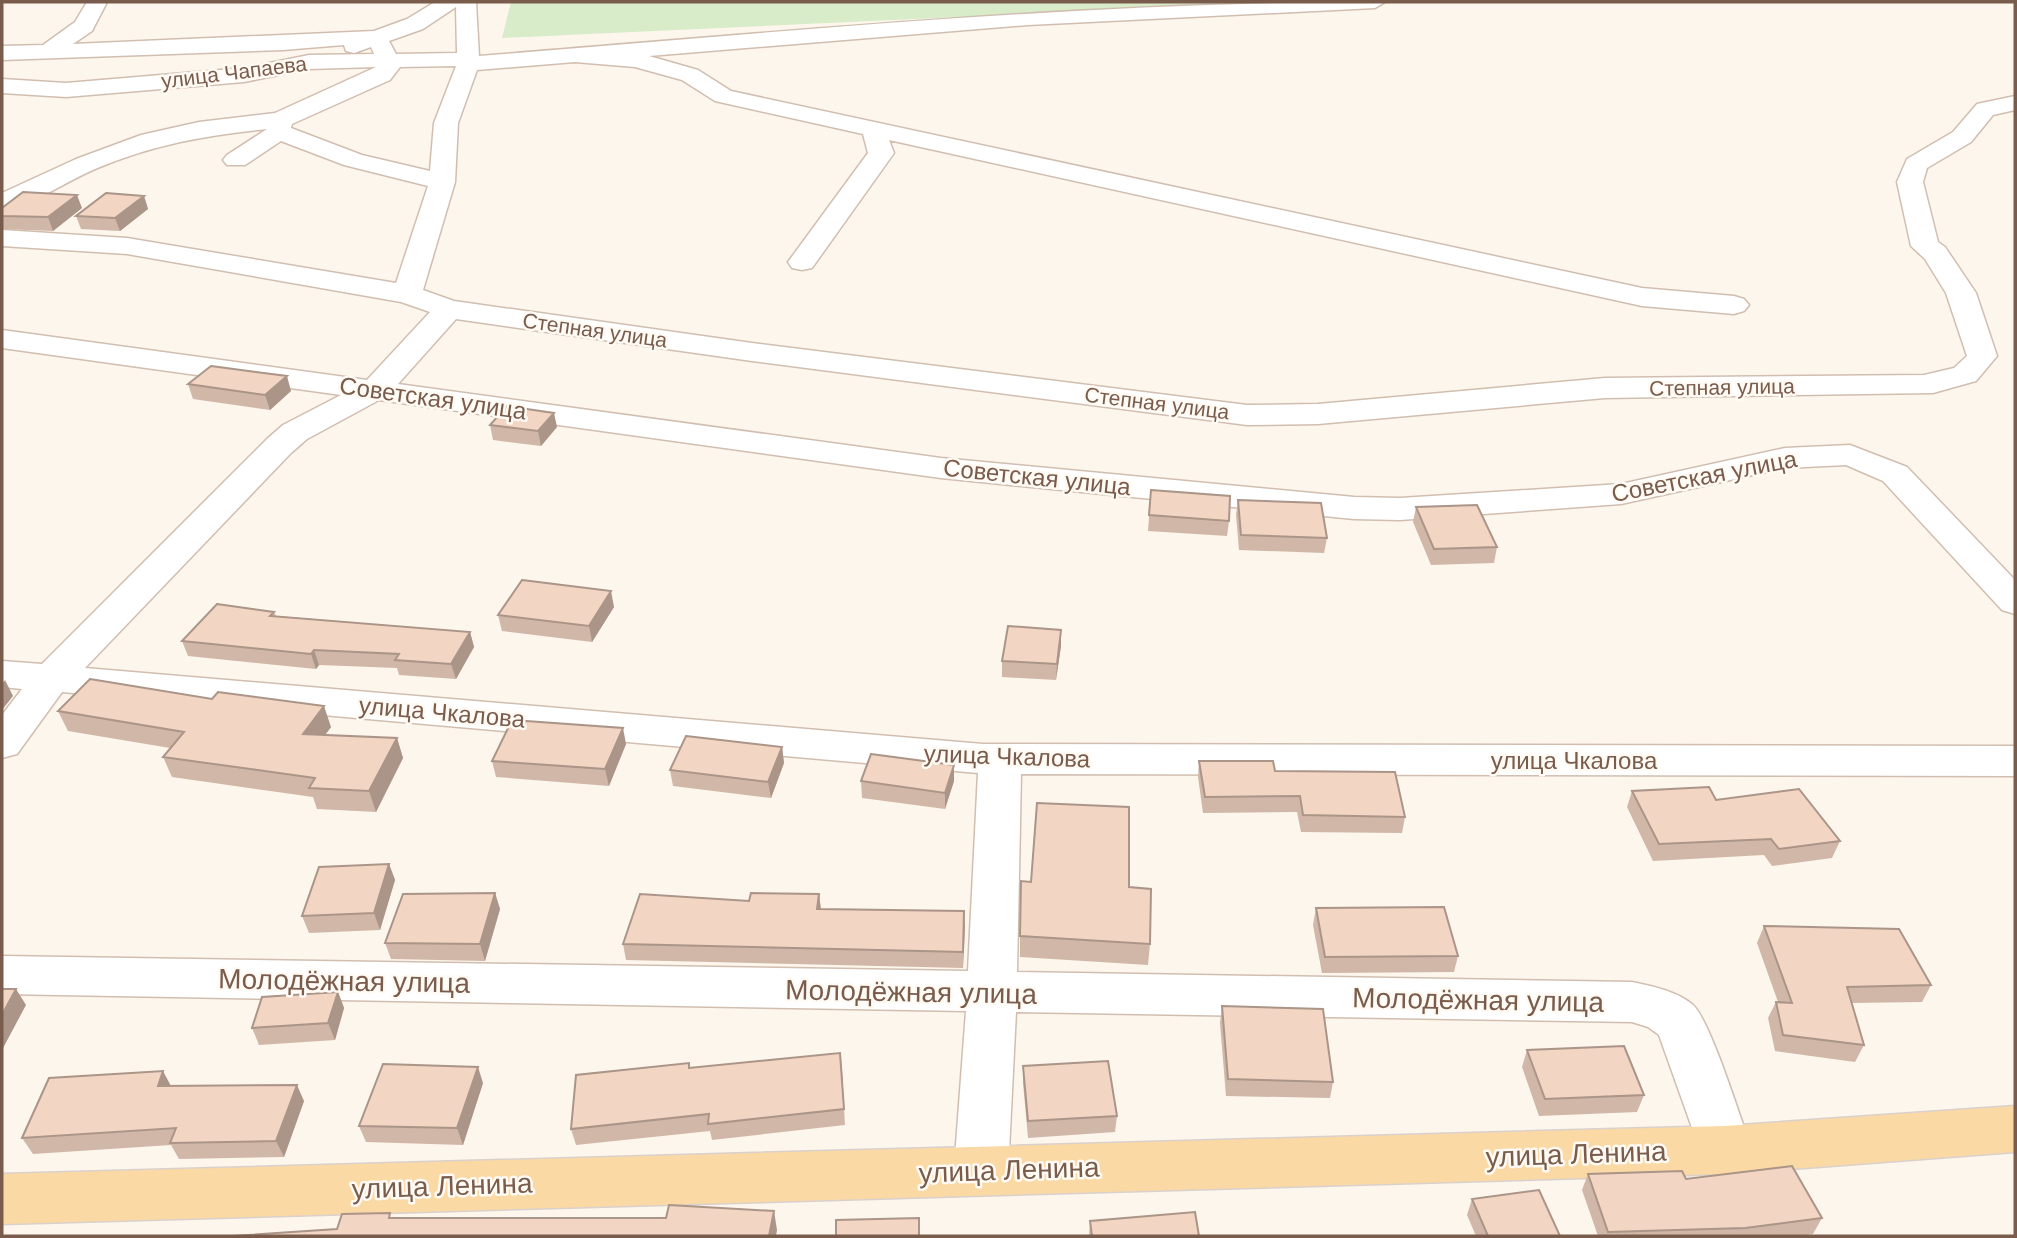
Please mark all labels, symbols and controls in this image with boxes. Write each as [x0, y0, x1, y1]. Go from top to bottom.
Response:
street label: улица Чапаева [160, 52, 308, 92]
street label: Степная улица [521, 308, 669, 352]
street label: Советская улица [338, 372, 529, 425]
street label: Степная улица [1649, 374, 1795, 400]
street label: Степная улица [1083, 383, 1231, 423]
street label: Советская улица [1609, 445, 1800, 507]
street label: Советская улица [942, 454, 1133, 500]
street label: улица Чкалова [358, 691, 527, 733]
street label: улица Чкалова [923, 740, 1091, 772]
street label: улица Чкалова [1491, 747, 1658, 774]
street label: Молодёжная улица [218, 963, 471, 999]
street label: Молодёжная улица [785, 974, 1038, 1010]
street label: Молодёжная улица [1352, 982, 1605, 1018]
street label: улица Ленина [1485, 1135, 1667, 1173]
street label: улица Ленина [918, 1151, 1100, 1189]
street label: улица Ленина [351, 1167, 533, 1205]

